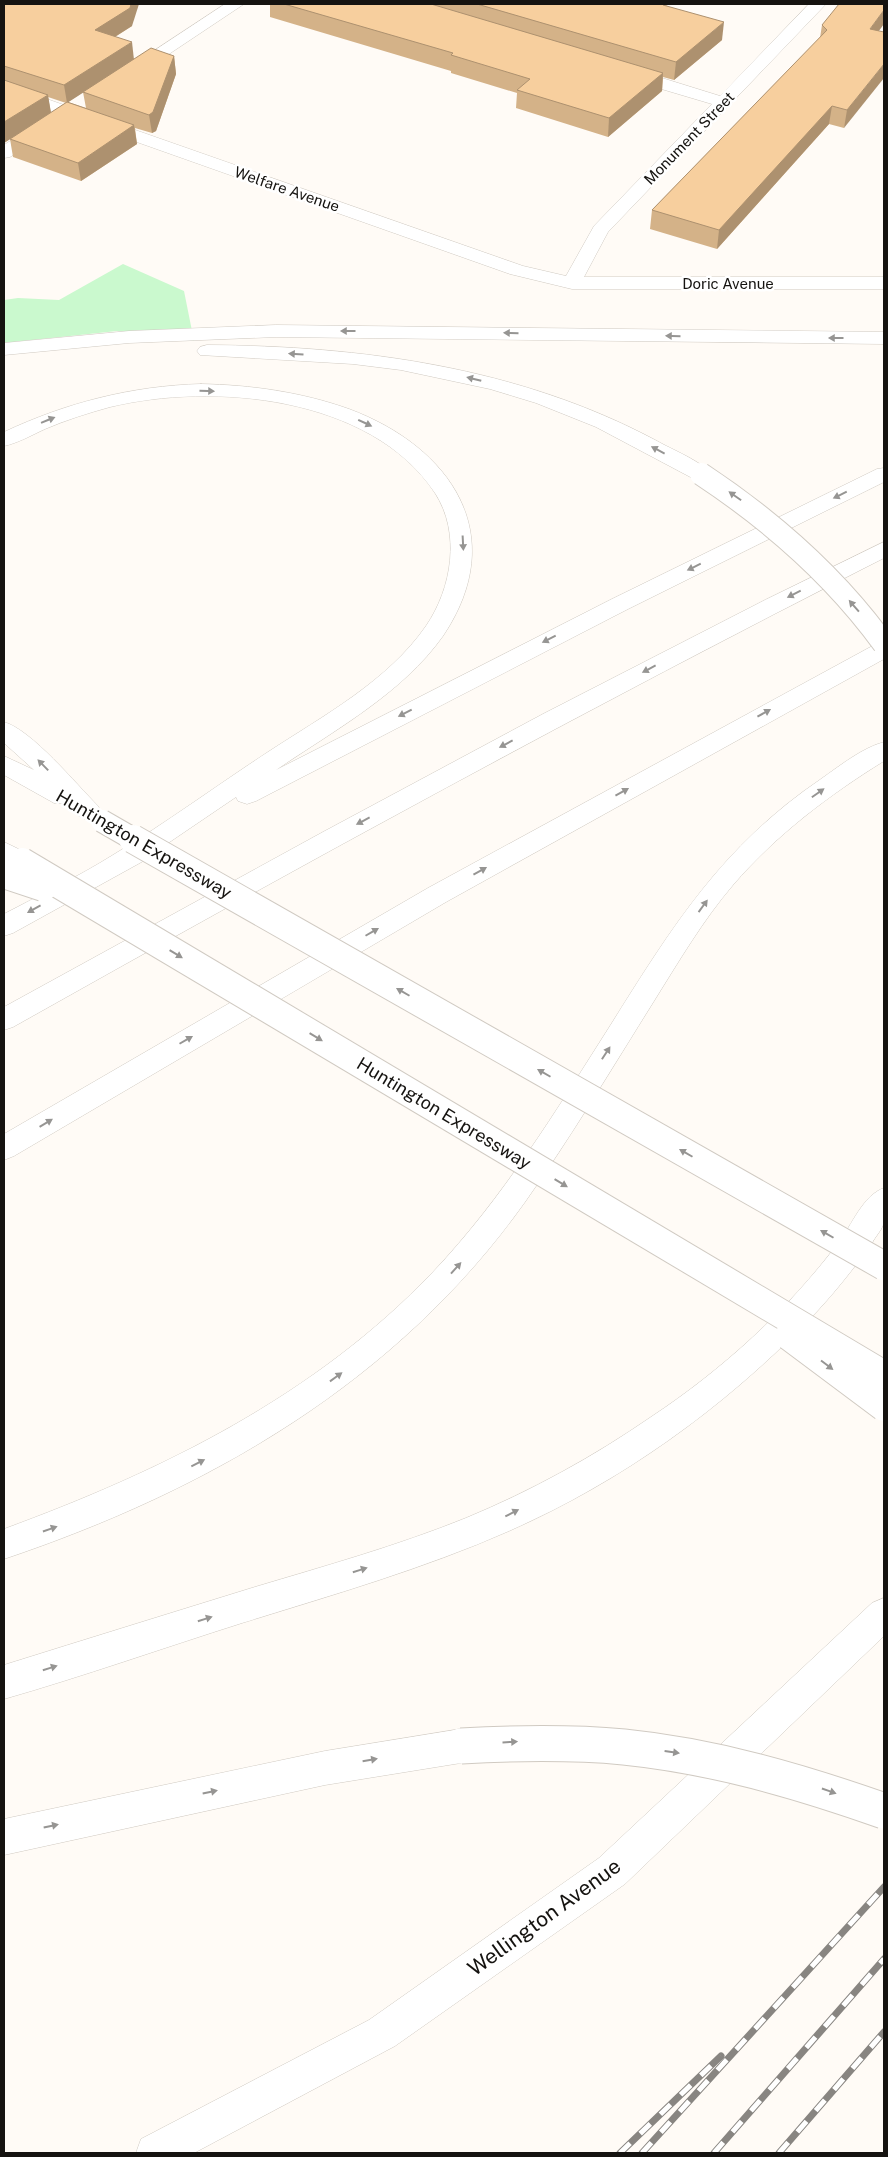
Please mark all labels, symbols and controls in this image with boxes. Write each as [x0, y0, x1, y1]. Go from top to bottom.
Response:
street label: Monument Street [640, 88, 738, 188]
street label: Welfare Avenue [232, 163, 342, 215]
street label: Doric Avenue [682, 275, 774, 292]
one-way arrow [340, 327, 356, 335]
one-way arrow [502, 329, 518, 337]
one-way arrow [665, 332, 681, 340]
one-way arrow [827, 334, 843, 342]
one-way arrow [288, 349, 304, 357]
one-way arrow [467, 375, 482, 383]
one-way arrow [199, 387, 215, 395]
one-way arrow [41, 415, 55, 423]
one-way arrow [358, 420, 372, 428]
one-way arrow [652, 445, 665, 454]
one-way arrow [728, 491, 742, 501]
one-way arrow [833, 491, 847, 499]
one-way arrow [459, 535, 467, 551]
one-way arrow [687, 562, 702, 571]
one-way arrow [787, 590, 801, 598]
one-way arrow [849, 599, 860, 612]
one-way arrow [542, 635, 556, 643]
one-way arrow [642, 665, 657, 673]
one-way arrow [398, 709, 411, 718]
one-way arrow [757, 709, 771, 717]
one-way arrow [498, 740, 513, 748]
one-way arrow [38, 759, 50, 771]
street label: Huntington Expressway [52, 785, 236, 903]
one-way arrow [615, 787, 628, 796]
one-way arrow [812, 788, 825, 798]
one-way arrow [355, 817, 370, 825]
one-way arrow [473, 867, 487, 875]
one-way arrow [698, 899, 708, 913]
one-way arrow [27, 905, 41, 913]
one-way arrow [365, 928, 380, 936]
one-way arrow [170, 950, 183, 959]
one-way arrow [397, 988, 410, 997]
one-way arrow [309, 1033, 322, 1042]
one-way arrow [180, 1035, 193, 1044]
one-way arrow [601, 1046, 611, 1060]
street label: Huntington Expressway [353, 1053, 535, 1174]
one-way arrow [538, 1068, 551, 1077]
one-way arrow [39, 1119, 52, 1128]
one-way arrow [678, 1149, 693, 1157]
one-way arrow [554, 1178, 567, 1187]
one-way arrow [820, 1229, 833, 1238]
one-way arrow [450, 1261, 461, 1274]
one-way arrow [820, 1359, 833, 1370]
one-way arrow [329, 1372, 343, 1382]
one-way arrow [191, 1459, 206, 1467]
one-way arrow [505, 1509, 519, 1517]
one-way arrow [43, 1525, 58, 1533]
one-way arrow [353, 1566, 368, 1574]
one-way arrow [198, 1615, 213, 1622]
one-way arrow [43, 1663, 58, 1671]
one-way arrow [502, 1738, 518, 1746]
one-way arrow [664, 1749, 680, 1757]
one-way arrow [362, 1756, 378, 1764]
one-way arrow [822, 1787, 837, 1795]
one-way arrow [203, 1788, 218, 1796]
one-way arrow [44, 1822, 59, 1830]
street label: Wellington Avenue [463, 1853, 625, 1981]

